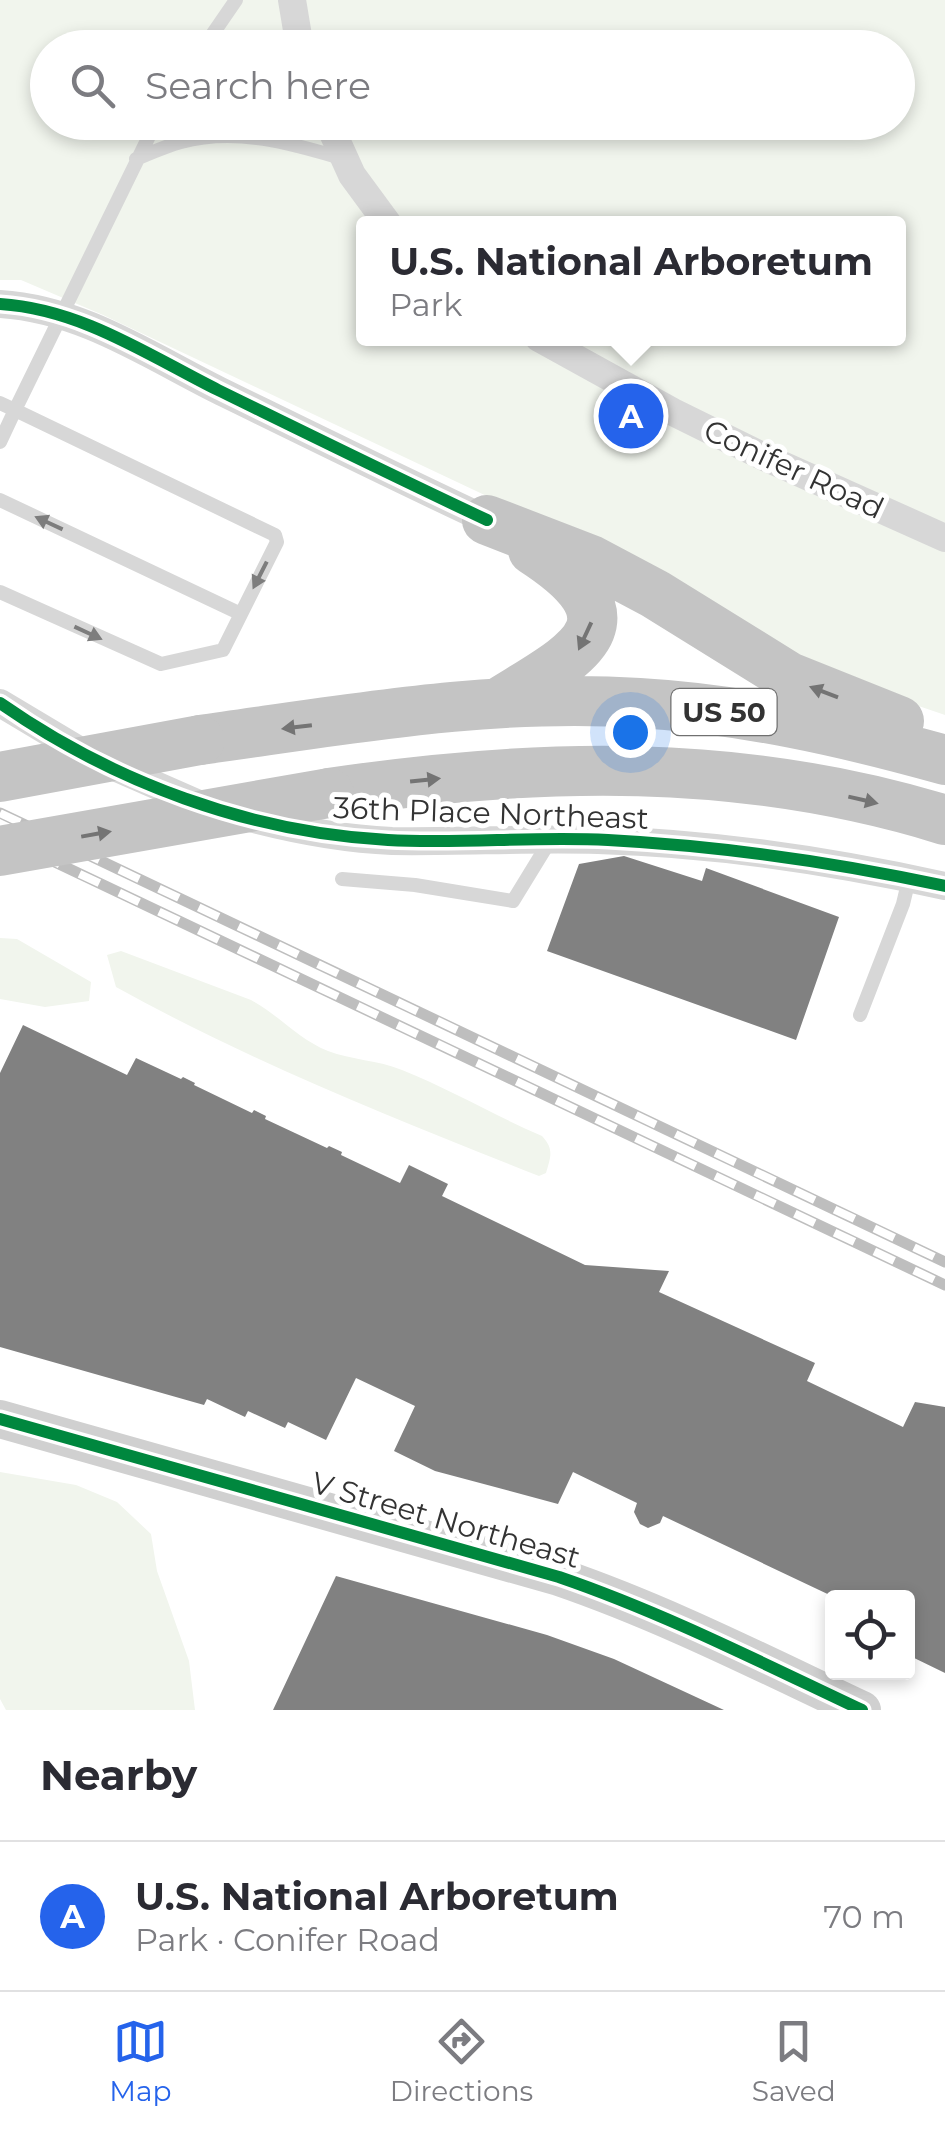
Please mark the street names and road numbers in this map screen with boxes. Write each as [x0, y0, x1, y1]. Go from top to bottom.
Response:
street label: Conifer Road [698, 411, 890, 527]
road number: US 50 [672, 689, 776, 735]
street label: 36th Place Northeast [333, 789, 649, 837]
street label: V Street Northeast [307, 1464, 585, 1576]

